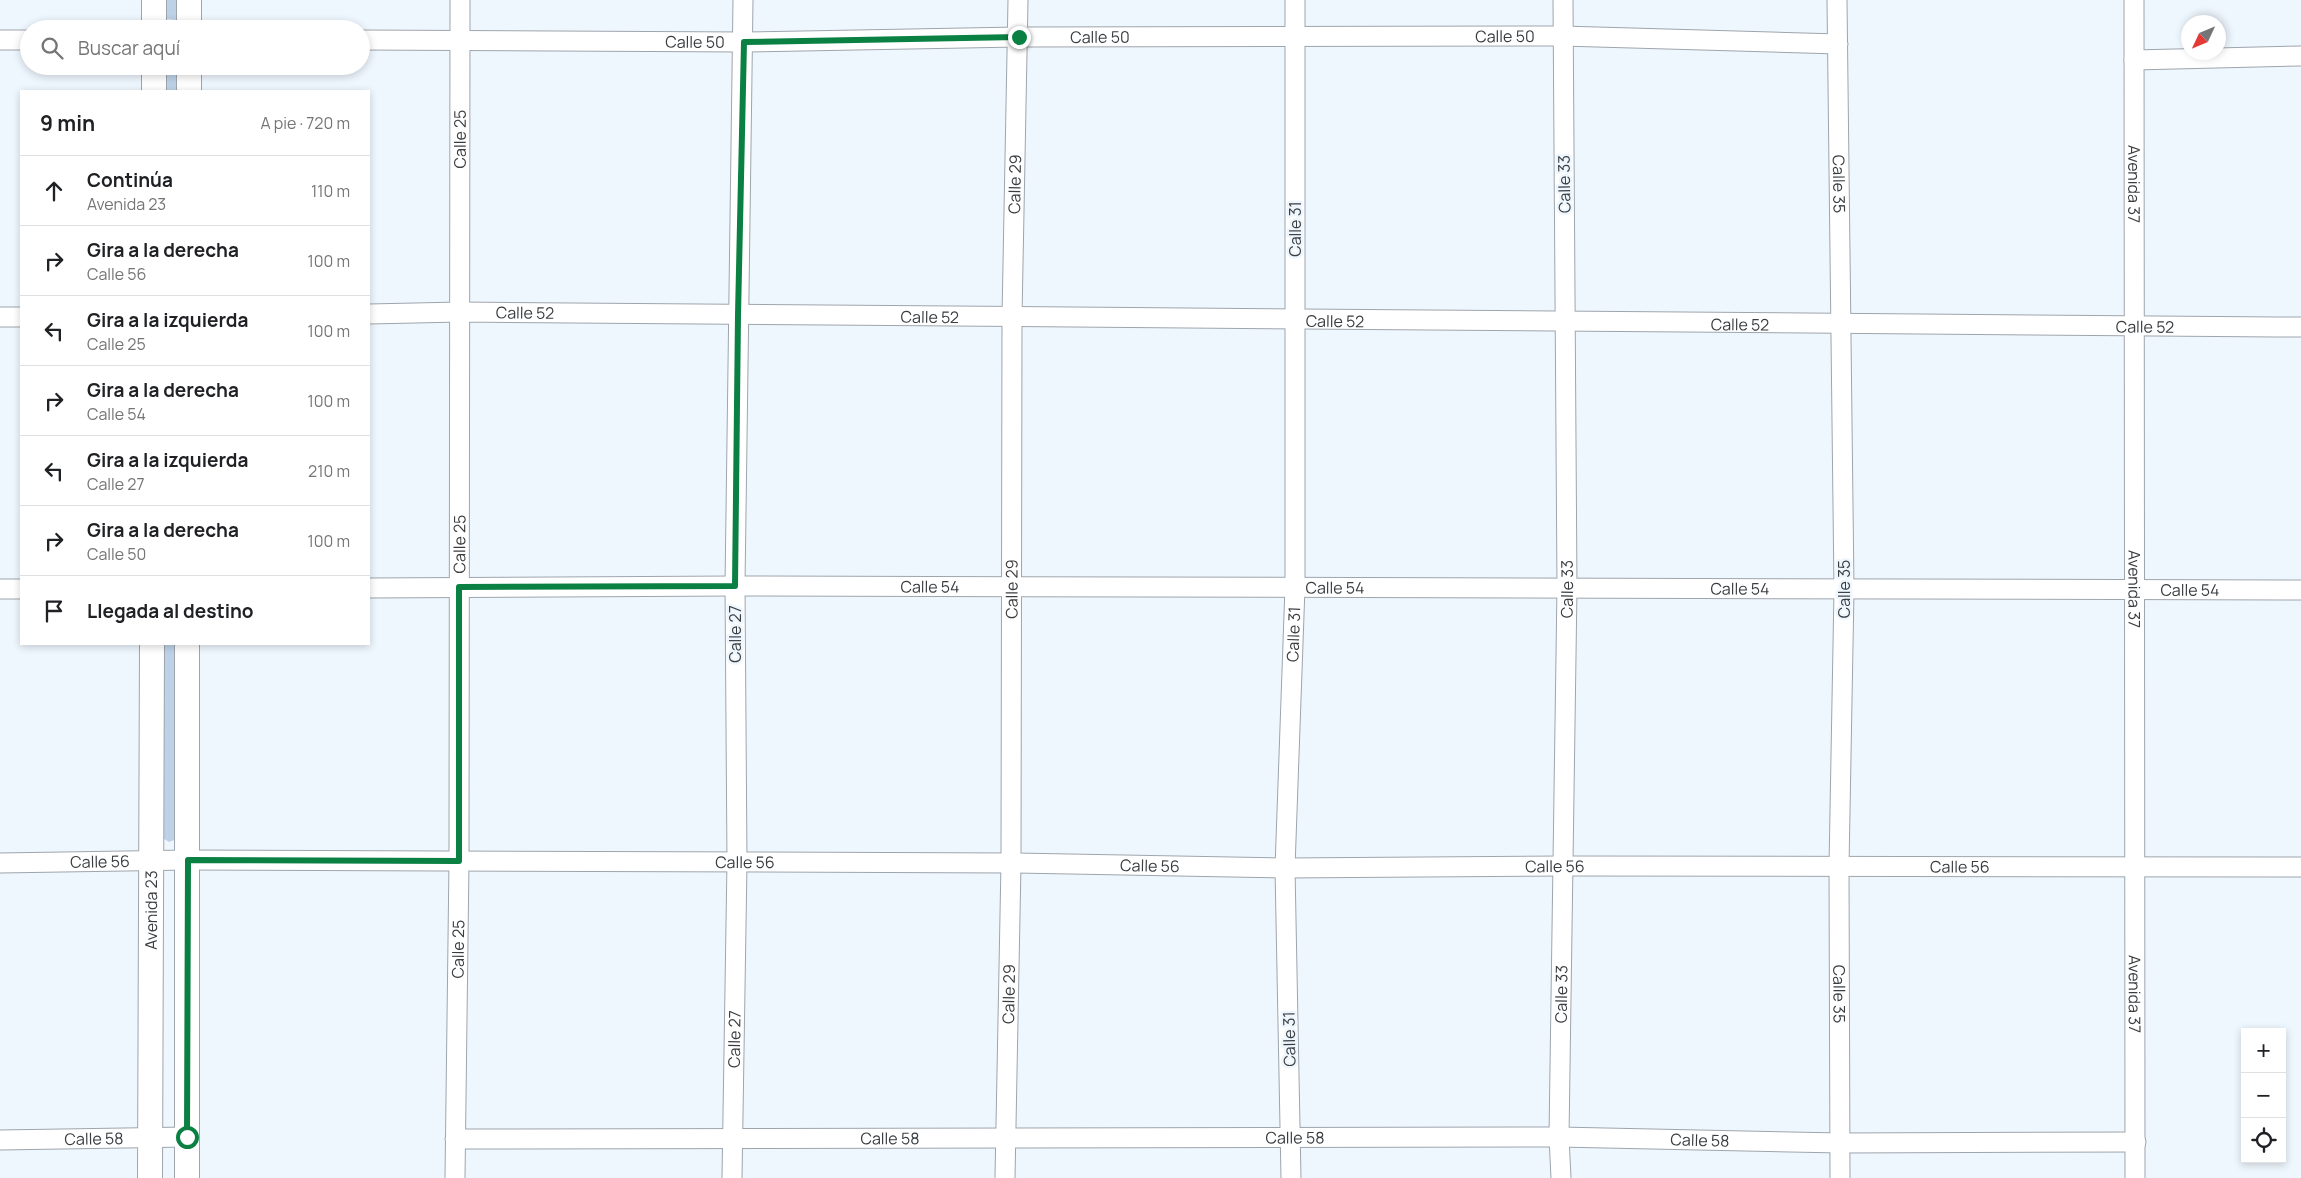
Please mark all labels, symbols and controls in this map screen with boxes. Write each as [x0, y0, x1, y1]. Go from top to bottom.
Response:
north arrow [2181, 15, 2226, 60]
search box [20, 20, 370, 75]
street label: Calle 50 [1475, 25, 1535, 47]
route end [1008, 26, 1031, 49]
street label: Calle 50 [1070, 26, 1130, 48]
street label: Calle 50 [665, 31, 725, 53]
icon: search [38, 34, 66, 62]
text: Buscar aquí [78, 35, 180, 61]
text: 9 min [40, 109, 95, 137]
street label: Calle 25 [449, 110, 471, 168]
text: A pie · 720 m [260, 112, 350, 134]
street label: Avenida 37 [2123, 145, 2145, 223]
street label: Calle 29 [1003, 154, 1026, 214]
street label: Calle 33 [1552, 155, 1576, 213]
street label: Calle 35 [1828, 155, 1851, 213]
text: Continúa [87, 167, 173, 193]
icon: ahead [40, 177, 68, 205]
text: 110 m [311, 180, 350, 202]
text: Avenida 23 [87, 193, 166, 215]
street label: Calle 31 [1284, 201, 1306, 257]
text: Gira a la derecha [87, 237, 239, 263]
icon: right [40, 247, 68, 275]
text: 100 m [307, 250, 350, 272]
text: Calle 56 [87, 263, 147, 285]
street label: Calle 52 [496, 301, 554, 324]
street label: Calle 52 [901, 306, 959, 328]
text: Gira a la izquierda [87, 307, 248, 333]
street label: Calle 52 [1306, 310, 1364, 332]
street label: Calle 52 [1711, 313, 1769, 336]
street label: Calle 52 [2116, 315, 2174, 338]
icon: left [40, 317, 68, 345]
text: 100 m [307, 320, 350, 342]
text: Calle 25 [87, 333, 146, 355]
text: Gira a la derecha [87, 377, 239, 403]
icon: right [40, 387, 68, 415]
text: 100 m [307, 390, 350, 412]
text: Calle 54 [87, 403, 146, 425]
text: Gira a la izquierda [87, 447, 248, 473]
icon: left [40, 457, 68, 485]
text: 210 m [308, 460, 350, 482]
text: Calle 27 [87, 473, 145, 495]
street label: Calle 25 [448, 515, 470, 573]
text: Gira a la derecha [87, 517, 239, 543]
icon: right [40, 527, 68, 555]
text: 100 m [307, 530, 350, 552]
text: Calle 50 [87, 543, 146, 565]
street label: Avenida 37 [2123, 550, 2146, 628]
street label: Calle 29 [1000, 559, 1023, 619]
street label: Calle 33 [1556, 560, 1578, 618]
street label: Calle 35 [1833, 560, 1855, 618]
street label: Calle 54 [900, 575, 960, 598]
street label: Calle 54 [1305, 576, 1365, 599]
street label: Calle 54 [1710, 577, 1770, 600]
street label: Calle 54 [2160, 579, 2220, 601]
icon: arrive [40, 597, 68, 625]
text: Llegada al destino [87, 598, 254, 624]
street label: Calle 27 [724, 605, 746, 663]
street label: Calle 31 [1281, 606, 1305, 662]
street label: Calle 56 [70, 850, 130, 873]
street label: Calle 56 [715, 851, 775, 873]
street label: Calle 56 [1120, 854, 1180, 877]
street label: Calle 56 [1525, 855, 1585, 877]
street label: Calle 56 [1930, 855, 1990, 878]
street label: Avenida 23 [140, 870, 162, 950]
street label: Calle 25 [447, 919, 469, 979]
street label: Avenida 37 [2124, 955, 2146, 1033]
street label: Calle 29 [997, 964, 1020, 1024]
street label: Calle 33 [1550, 965, 1573, 1023]
street label: Calle 35 [1828, 965, 1851, 1023]
street label: Calle 27 [723, 1010, 746, 1068]
street label: Calle 31 [1278, 1011, 1300, 1067]
map controls [2241, 1028, 2286, 1163]
button: + [2241, 1028, 2286, 1073]
button: − [2241, 1073, 2286, 1118]
button: locate [2241, 1118, 2286, 1163]
route start [176, 1126, 199, 1149]
street label: Calle 58 [1266, 1126, 1324, 1149]
street label: Calle 58 [64, 1127, 124, 1150]
street label: Calle 58 [861, 1127, 919, 1149]
street label: Calle 58 [1670, 1128, 1730, 1152]

